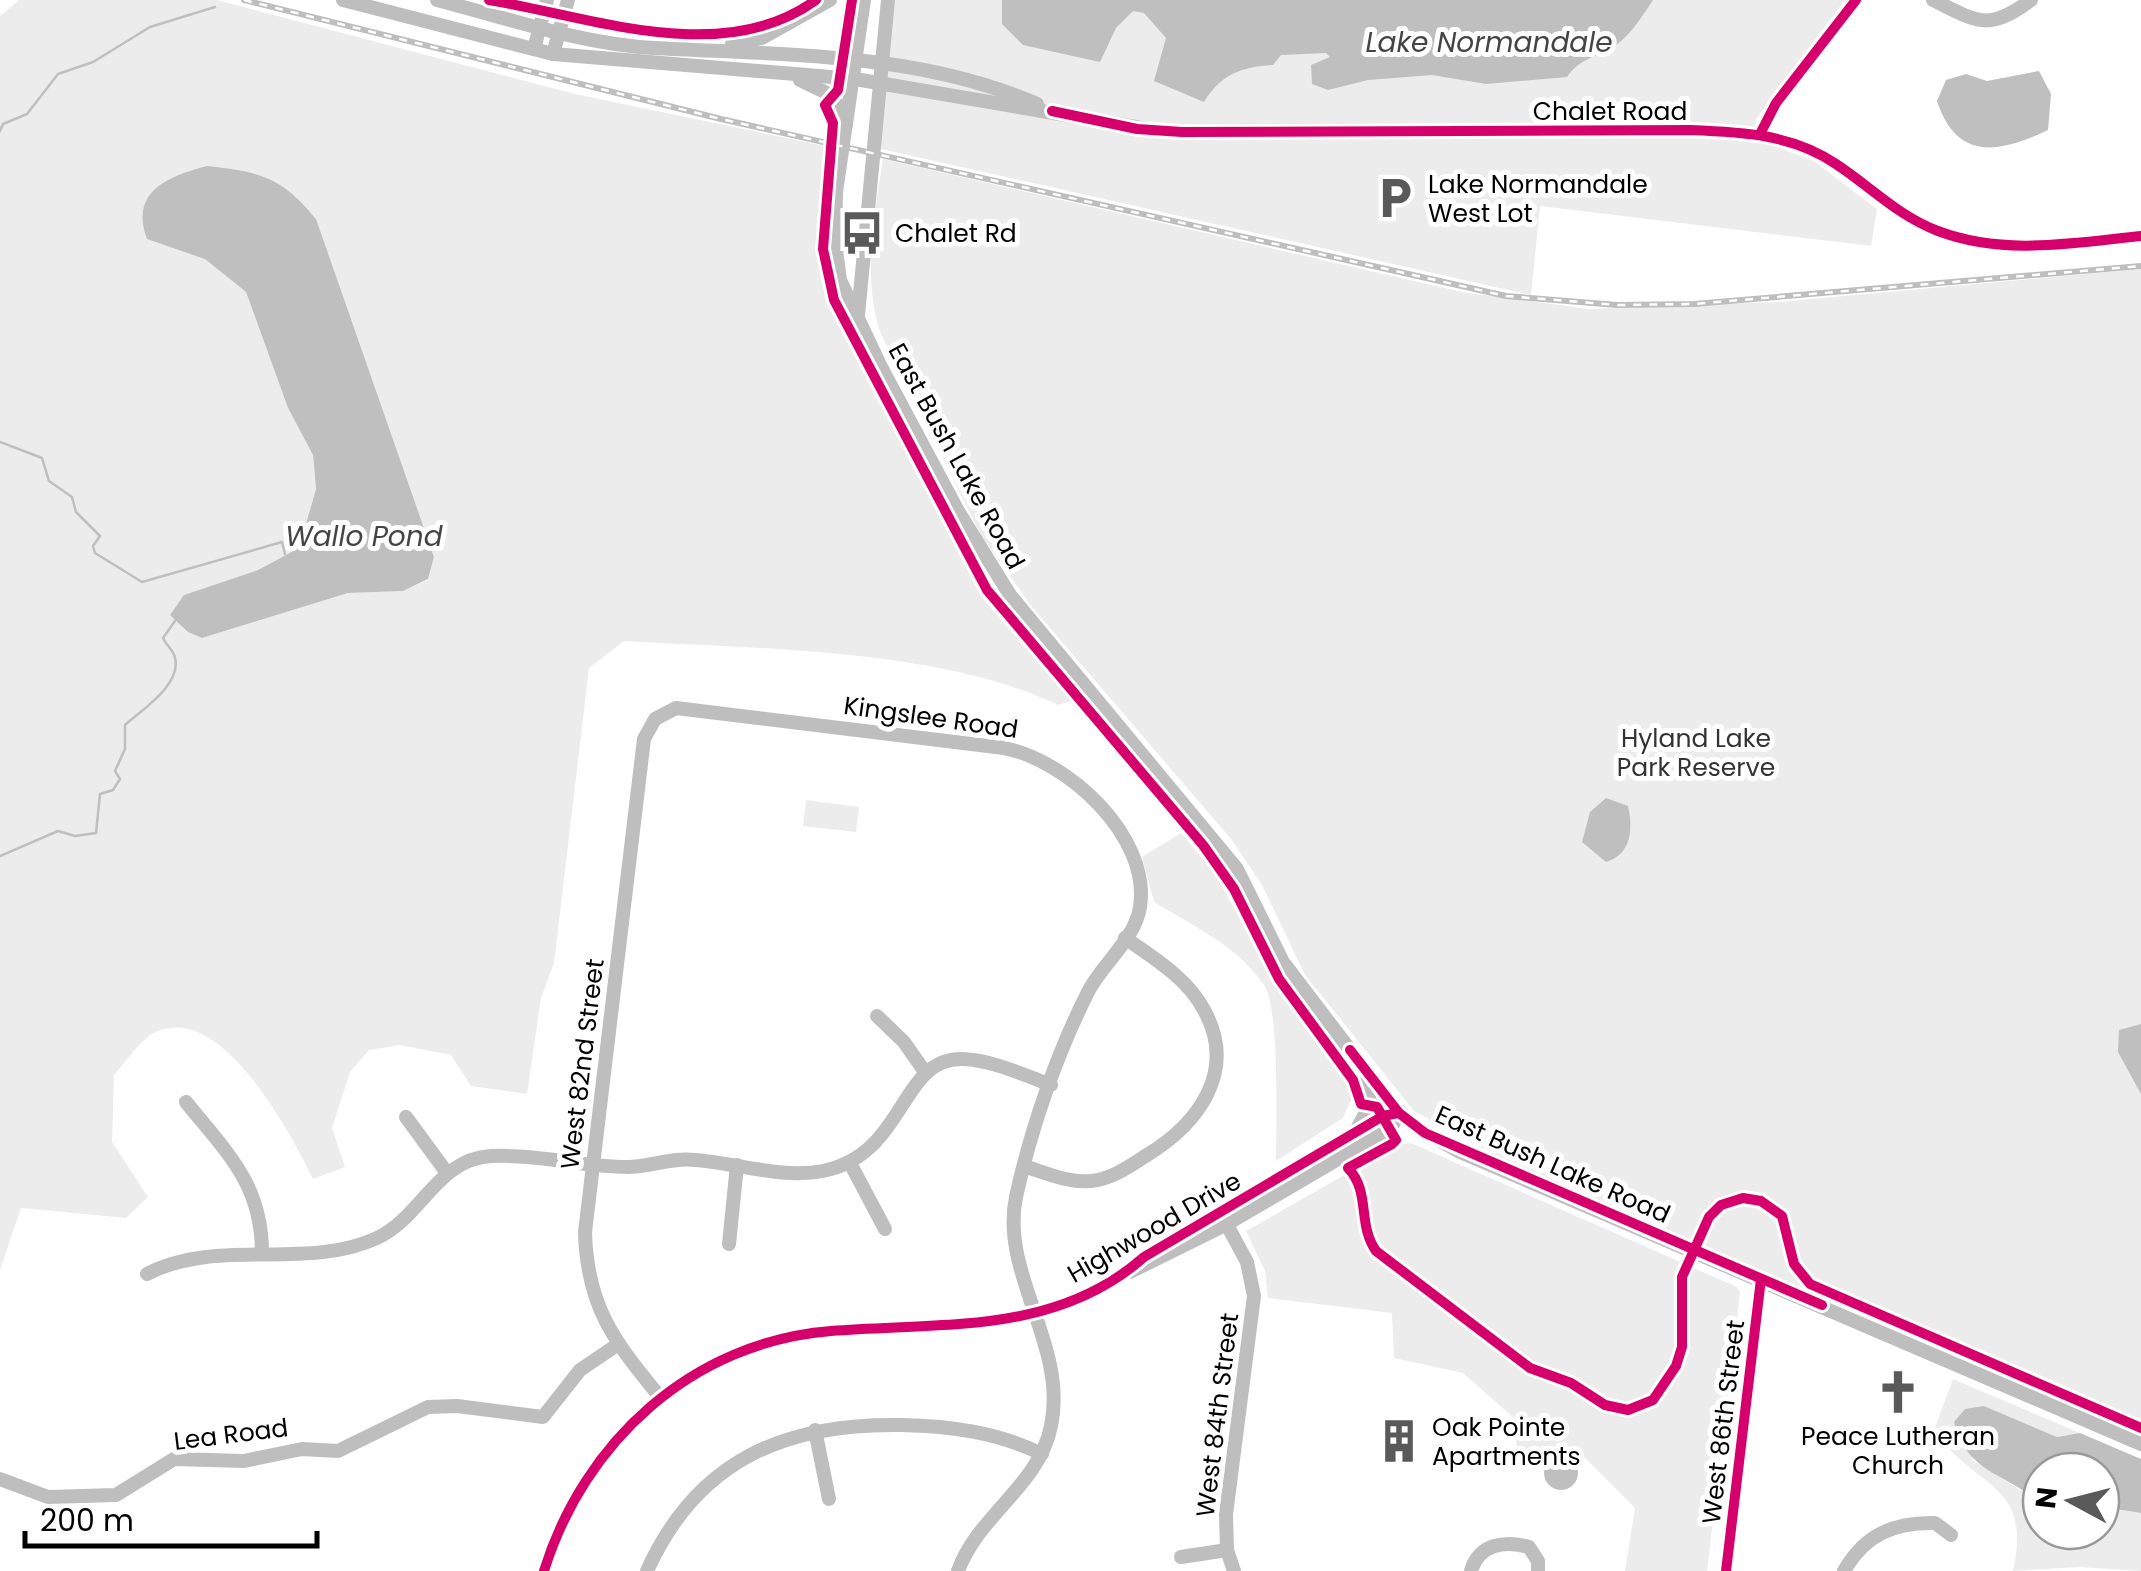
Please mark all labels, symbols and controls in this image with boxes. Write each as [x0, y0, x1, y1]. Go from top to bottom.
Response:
water label: Lake Normandale [1366, 23, 1613, 62]
street label: Chalet Road [1533, 94, 1687, 129]
place label: Lake Normandale West Lot [1428, 167, 1648, 231]
parking icon: Lake Normandale West Lot [1371, 174, 1419, 222]
bus stop icon: Chalet Rd [838, 209, 886, 257]
place label: Chalet Rd [895, 216, 1017, 251]
street label: East Bush Lake Road [880, 337, 1033, 576]
water label: Wallo Pond [285, 517, 444, 556]
street label: Kingslee Road [841, 688, 1020, 747]
park label: Hyland Lake Park Reserve [1617, 721, 1775, 785]
street label: West 82nd Street [552, 957, 613, 1171]
street label: East Bush Lake Road [1430, 1097, 1676, 1232]
street label: Highwood Drive [1061, 1164, 1247, 1291]
street label: West 84th Street [1188, 1311, 1247, 1519]
street label: West 86th Street [1694, 1318, 1753, 1526]
church icon: Peace Lutheran Church [1874, 1368, 1922, 1416]
street label: Lea Road [172, 1410, 290, 1459]
place label: Oak Pointe Apartments [1432, 1410, 1580, 1474]
building icon: Oak Pointe Apartments [1375, 1417, 1423, 1465]
place label: Peace Lutheran Church [1801, 1419, 1995, 1483]
north arrow [2021, 1451, 2121, 1551]
text: N [2026, 1485, 2067, 1511]
scale bar [25, 1486, 318, 1548]
text: 200 m [40, 1499, 134, 1542]

